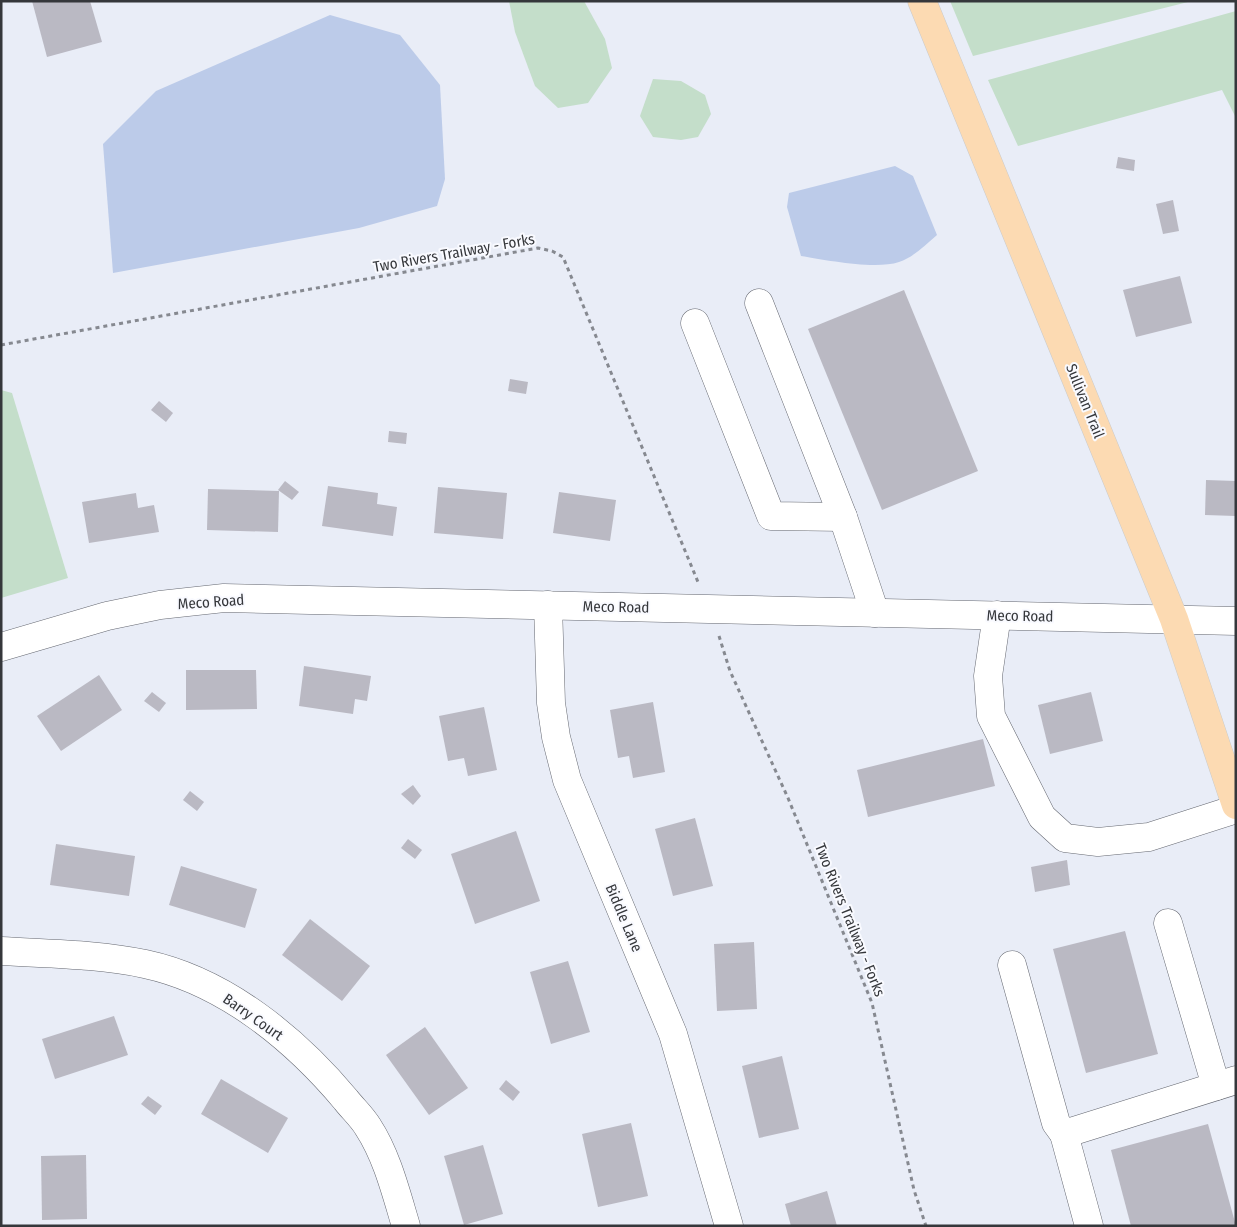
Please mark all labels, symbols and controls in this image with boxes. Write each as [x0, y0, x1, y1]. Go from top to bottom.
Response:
street label: Two Rivers Trailway - Forks [372, 230, 536, 276]
street label: Sullivan Trail [1062, 361, 1108, 441]
street label: Meco Road [177, 591, 245, 613]
street label: Meco Road [582, 597, 650, 617]
street label: Meco Road [986, 606, 1054, 626]
street label: Two Rivers Trailway - Forks [811, 841, 889, 999]
street label: Biddle Lane [602, 881, 646, 955]
street label: Barry Court [219, 990, 287, 1044]

